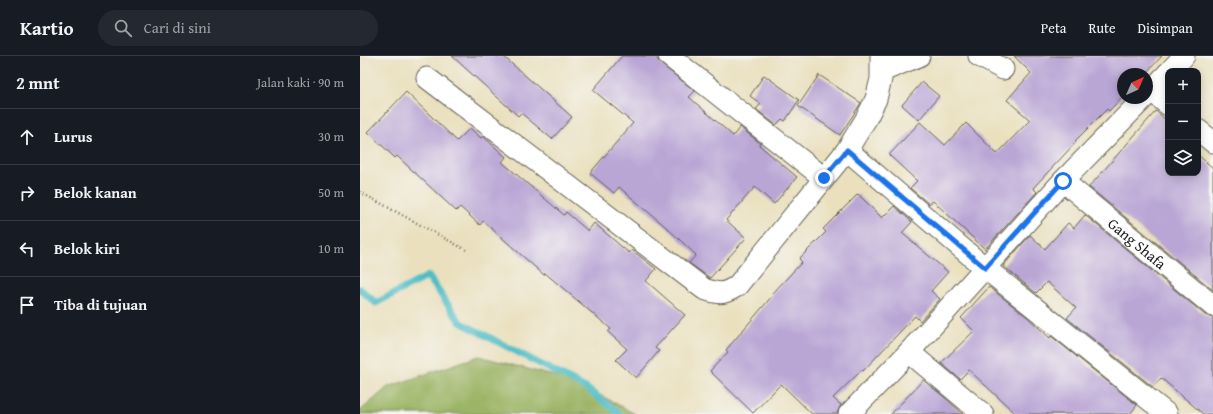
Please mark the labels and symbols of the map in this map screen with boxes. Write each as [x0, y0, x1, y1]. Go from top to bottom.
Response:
north arrow [1117, 68, 1153, 104]
route end [815, 169, 833, 187]
route start [1054, 172, 1072, 190]
street label: Gang Shafa [1104, 213, 1171, 274]

